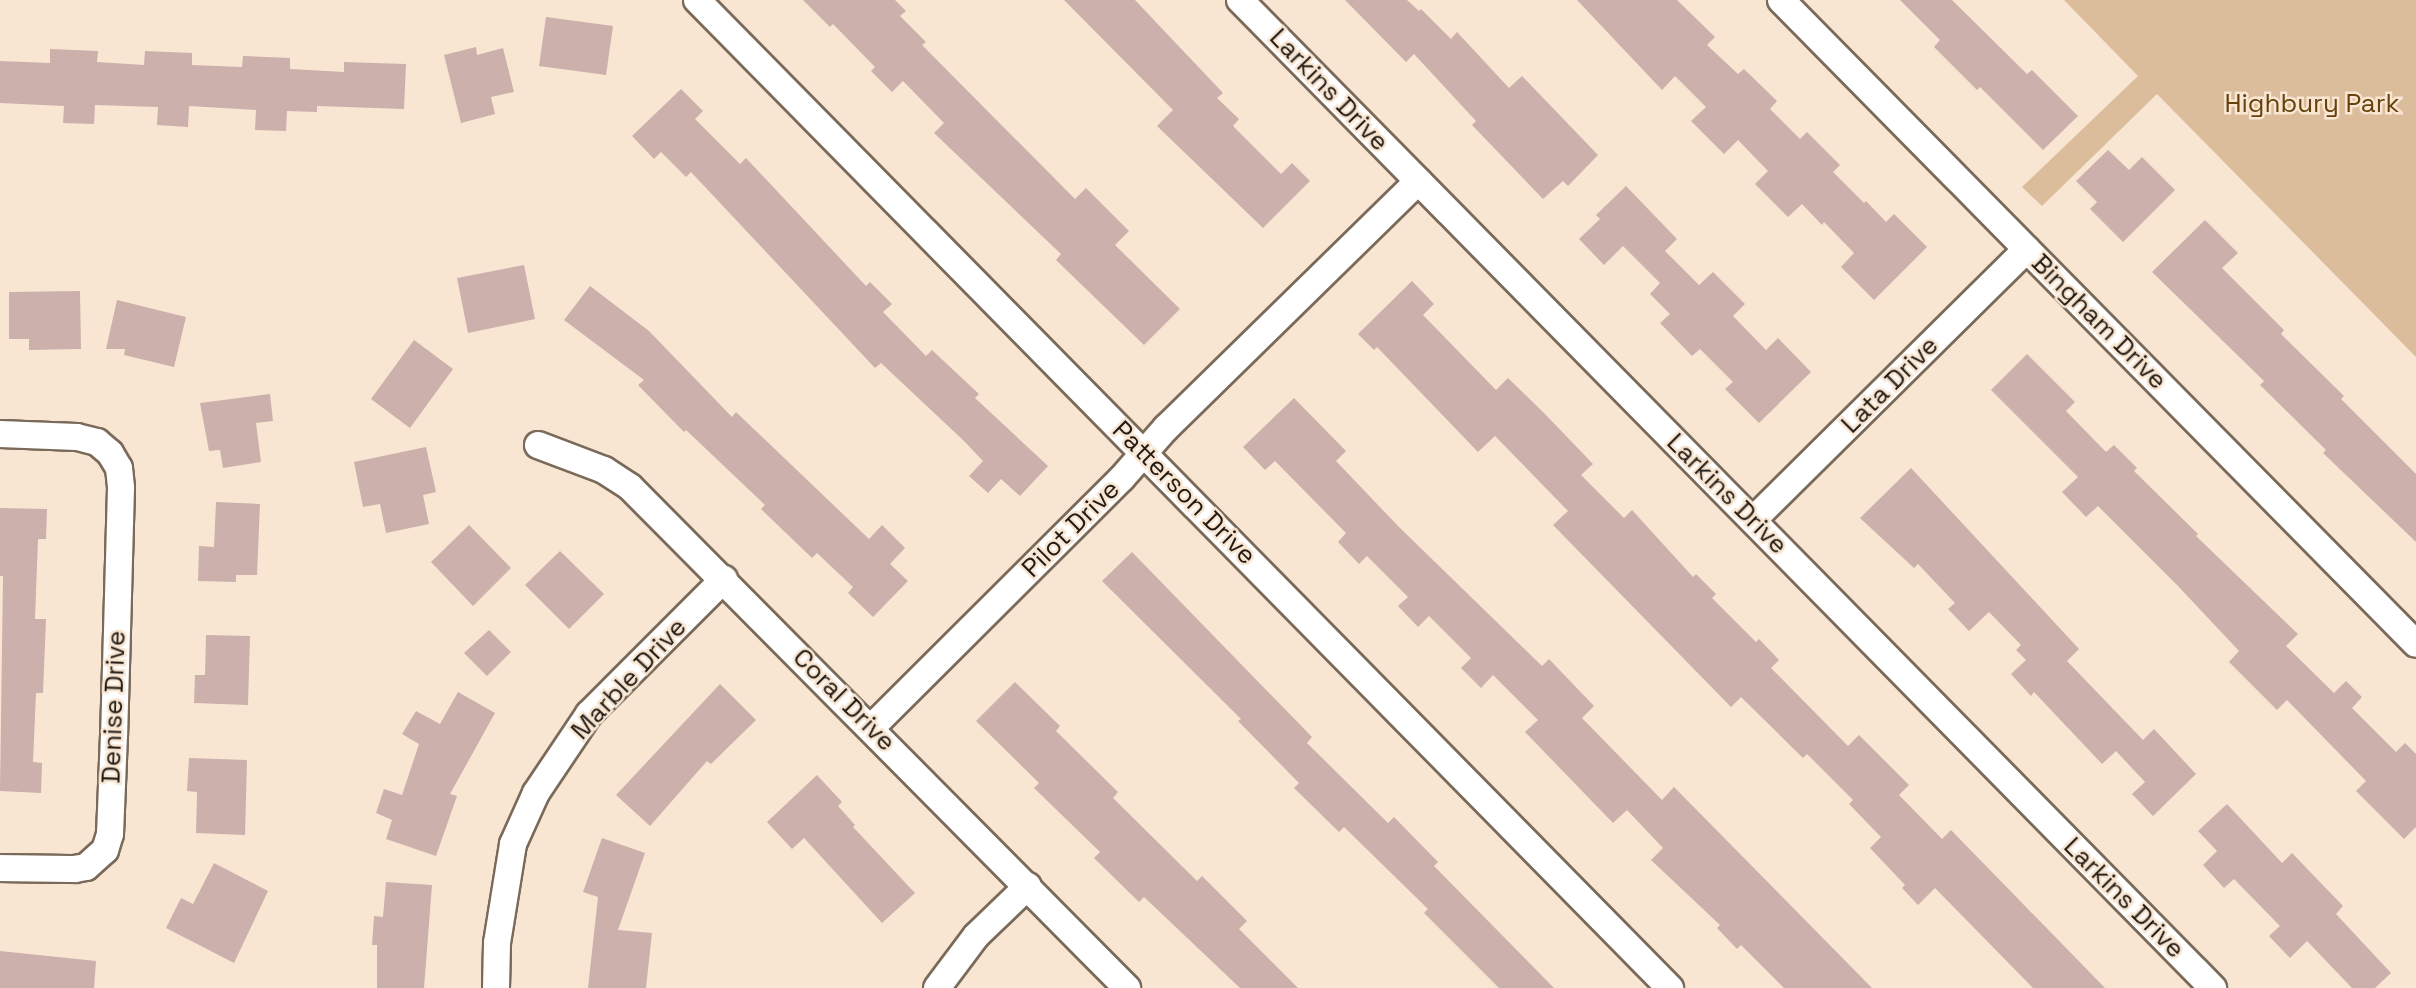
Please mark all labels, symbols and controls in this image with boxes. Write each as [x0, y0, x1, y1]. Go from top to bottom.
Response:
street label: Larkins Drive [1263, 22, 1395, 158]
park label: Highbury Park [2224, 88, 2400, 120]
street label: Bingham Drive [2025, 248, 2173, 396]
street label: Lata Drive [1835, 330, 1945, 440]
street label: Patterson Drive [1106, 415, 1262, 571]
street label: Larkins Drive [1660, 427, 1794, 561]
street label: Pilot Drive [1016, 474, 1126, 584]
street label: Marble Drive [565, 612, 693, 746]
street label: Denise Drive [96, 630, 132, 784]
street label: Coral Drive [786, 642, 902, 758]
street label: Larkins Drive [2057, 831, 2191, 965]

